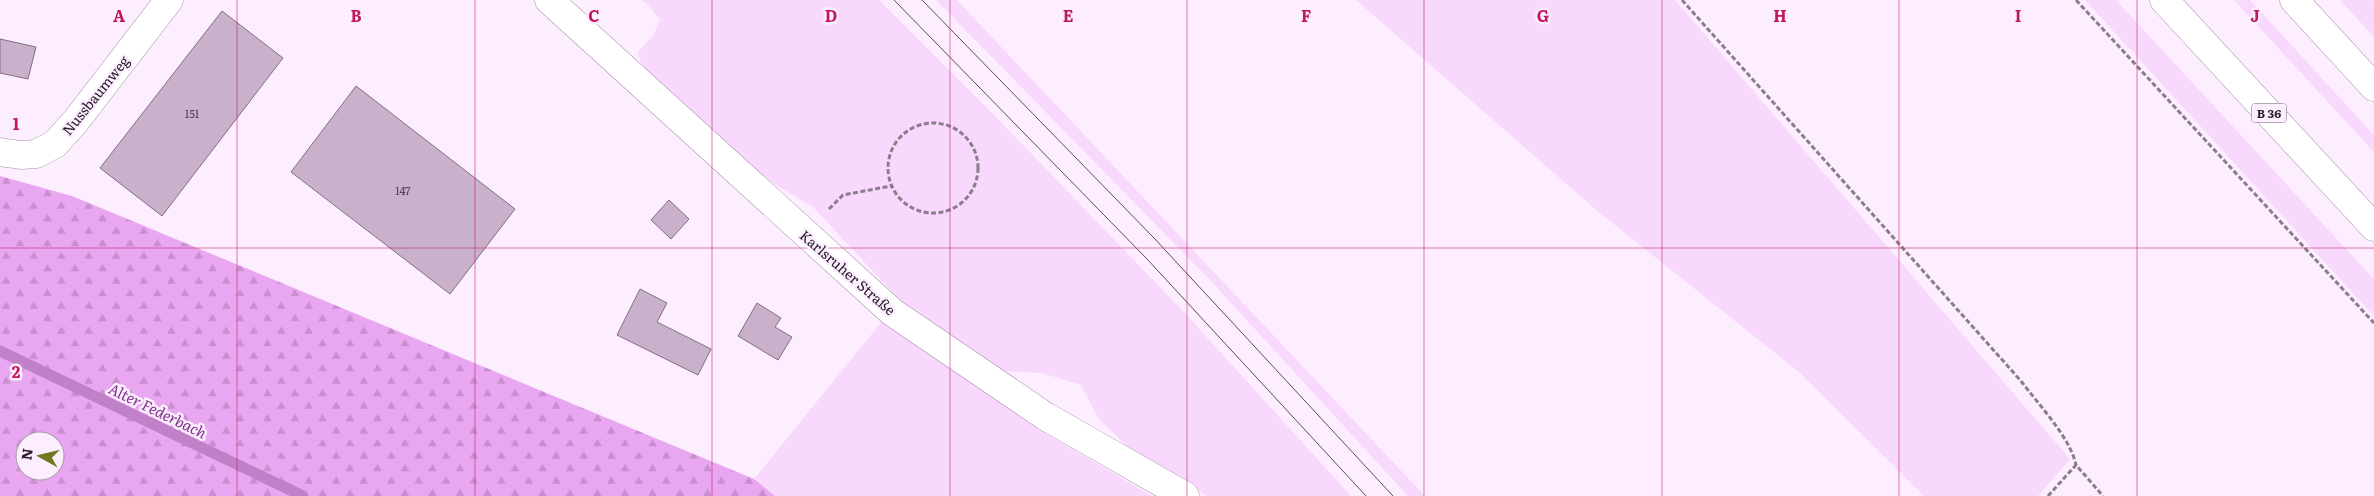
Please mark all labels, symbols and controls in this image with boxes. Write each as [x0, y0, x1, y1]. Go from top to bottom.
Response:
text: A [113, 3, 125, 27]
text: B [350, 3, 362, 27]
text: C [588, 3, 600, 27]
text: D [825, 3, 837, 27]
text: E [1063, 3, 1074, 27]
text: F [1301, 3, 1311, 27]
text: G [1537, 3, 1549, 27]
text: H [1773, 3, 1787, 27]
text: I [2015, 3, 2021, 27]
text: J [2250, 3, 2260, 27]
street label: Nussbaumweg [57, 51, 133, 139]
road number: B 36 [2252, 104, 2286, 122]
house number: 151 [185, 105, 200, 121]
text: 1 [13, 111, 20, 135]
house number: 147 [395, 182, 411, 198]
street label: Karlsruher Straße [796, 225, 900, 319]
text: 2 [12, 359, 21, 383]
water label: Alter Federbach [105, 376, 211, 444]
north arrow [15, 431, 65, 481]
text: N [15, 447, 37, 461]

